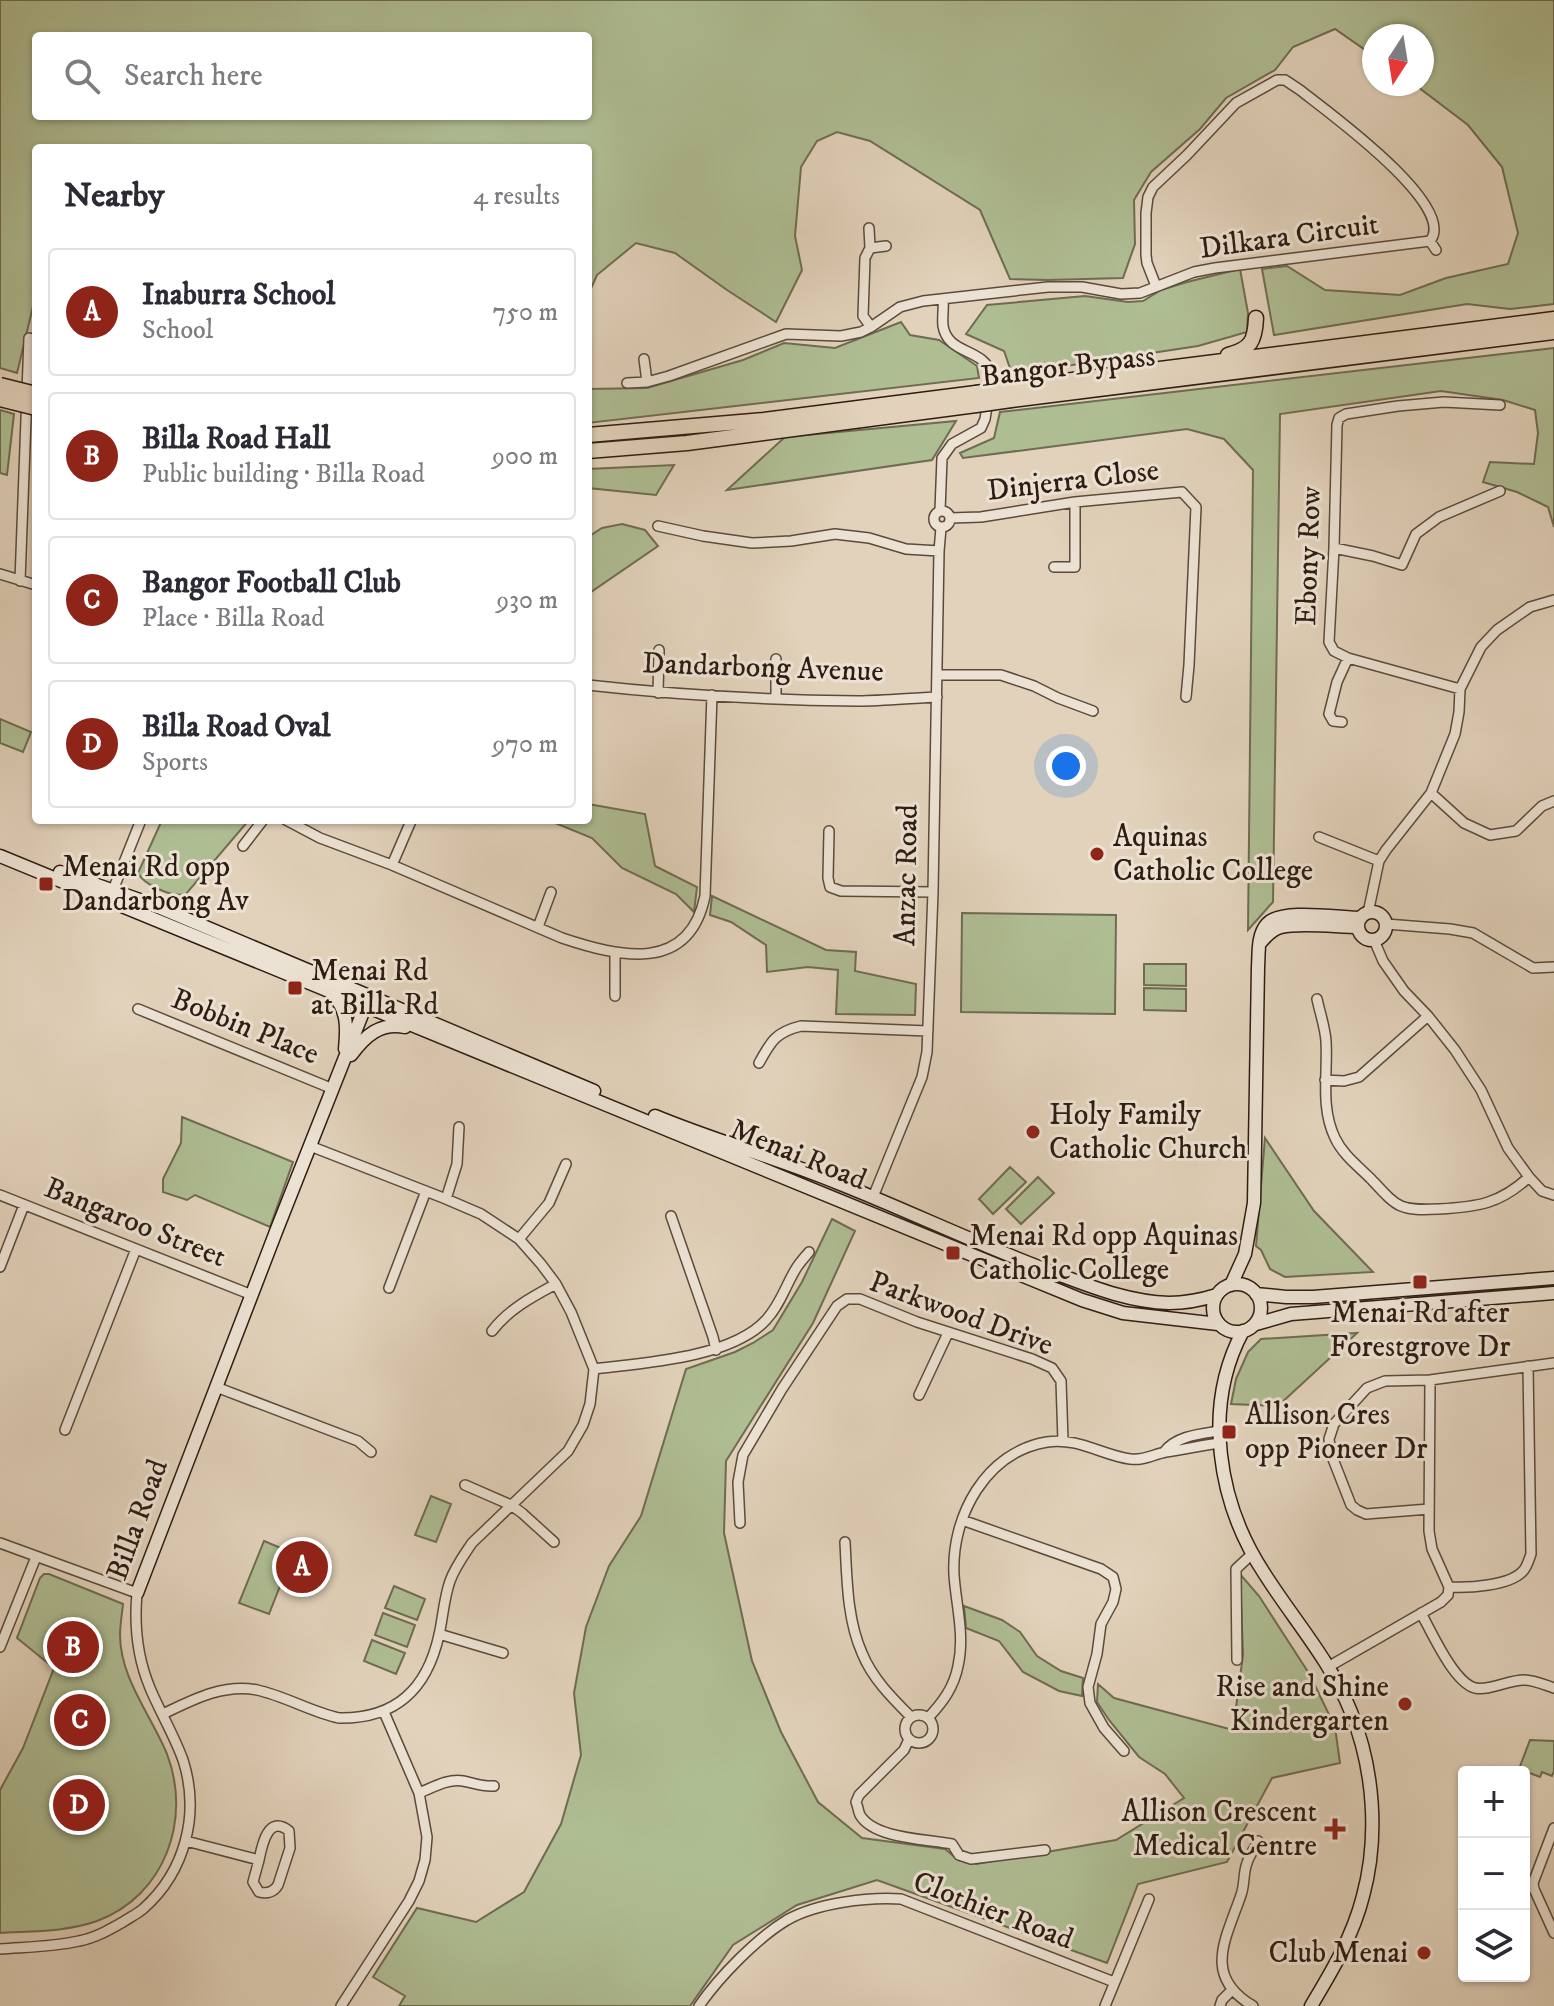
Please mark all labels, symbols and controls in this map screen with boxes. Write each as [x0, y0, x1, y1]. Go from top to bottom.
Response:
north arrow [1362, 24, 1434, 96]
search box [32, 32, 592, 120]
icon: search [60, 54, 104, 98]
text: Search here [124, 58, 263, 95]
text: Nearby [64, 175, 165, 217]
text: 4 results [473, 180, 560, 213]
street label: Dilkara Circuit [1197, 206, 1381, 268]
text: Inaburra School [142, 277, 335, 314]
text: A [84, 296, 100, 329]
text: 750 m [492, 296, 558, 329]
text: School [142, 314, 213, 347]
street label: Bangor Bypass [979, 338, 1157, 396]
text: Billa Road Hall [142, 421, 330, 458]
text: B [84, 440, 100, 473]
text: 900 m [492, 440, 558, 473]
street label: Dinjerra Close [985, 452, 1161, 510]
text: Public building · Billa Road [142, 458, 425, 491]
street label: Ebony Row [1288, 486, 1330, 626]
text: Bangor Football Club [142, 565, 401, 602]
text: C [83, 584, 101, 617]
text: 930 m [496, 584, 558, 617]
text: Place · Billa Road [142, 602, 324, 635]
street label: Dandarbong Avenue [642, 645, 884, 691]
text: Billa Road Oval [142, 709, 331, 746]
text: D [82, 728, 102, 761]
text: 970 m [492, 728, 558, 761]
text: Sports [142, 746, 208, 779]
your location [1046, 746, 1086, 786]
street label: Anzac Road [887, 804, 927, 946]
place label: Aquinas Catholic College [1113, 819, 1313, 890]
marker: Aquinas Catholic College [1088, 845, 1106, 863]
place label: Menai Rd opp Dandarbong Av [62, 849, 249, 920]
marker: Menai Rd opp Dandarbong Av [37, 875, 55, 893]
place label: Menai Rd at Billa Rd [311, 953, 439, 1024]
marker: Menai Rd at Billa Rd [286, 979, 304, 997]
street label: Bobbin Place [166, 981, 324, 1073]
place label: Holy Family Catholic Church [1049, 1097, 1247, 1168]
street label: Menai Road [724, 1111, 872, 1199]
marker: Holy Family Catholic Church [1024, 1123, 1042, 1141]
street label: Bangaroo Street [39, 1170, 231, 1276]
place label: Menai Rd opp Aquinas Catholic College [969, 1218, 1238, 1289]
marker: Menai Rd opp Aquinas Catholic College [944, 1244, 962, 1262]
street label: Parkwood Drive [864, 1264, 1058, 1364]
marker: Menai Rd after Forestgrove Dr [1411, 1273, 1429, 1291]
place label: Menai Rd after Forestgrove Dr [1330, 1295, 1510, 1366]
place label: Allison Cres opp Pioneer Dr [1245, 1397, 1427, 1468]
marker: Allison Cres opp Pioneer Dr [1220, 1423, 1238, 1441]
street label: Billa Road [99, 1454, 177, 1585]
pin: A [276, 1537, 328, 1597]
pin: B [47, 1617, 99, 1677]
place label: Rise and Shine Kindergarten [1216, 1669, 1389, 1740]
pin: C [54, 1690, 106, 1750]
marker: Rise and Shine Kindergarten [1396, 1695, 1414, 1713]
map controls [1458, 1766, 1530, 1982]
button: + [1458, 1766, 1530, 1838]
pin: D [53, 1775, 105, 1835]
place label: Allison Crescent Medical Centre [1122, 1794, 1317, 1865]
marker: Allison Crescent Medical Centre [1324, 1818, 1346, 1840]
button: − [1458, 1838, 1530, 1910]
street label: Clothier Road [908, 1864, 1078, 1959]
button: layers [1458, 1910, 1530, 1982]
place label: Club Menai [1269, 1935, 1408, 1972]
marker: Club Menai [1415, 1944, 1433, 1962]

